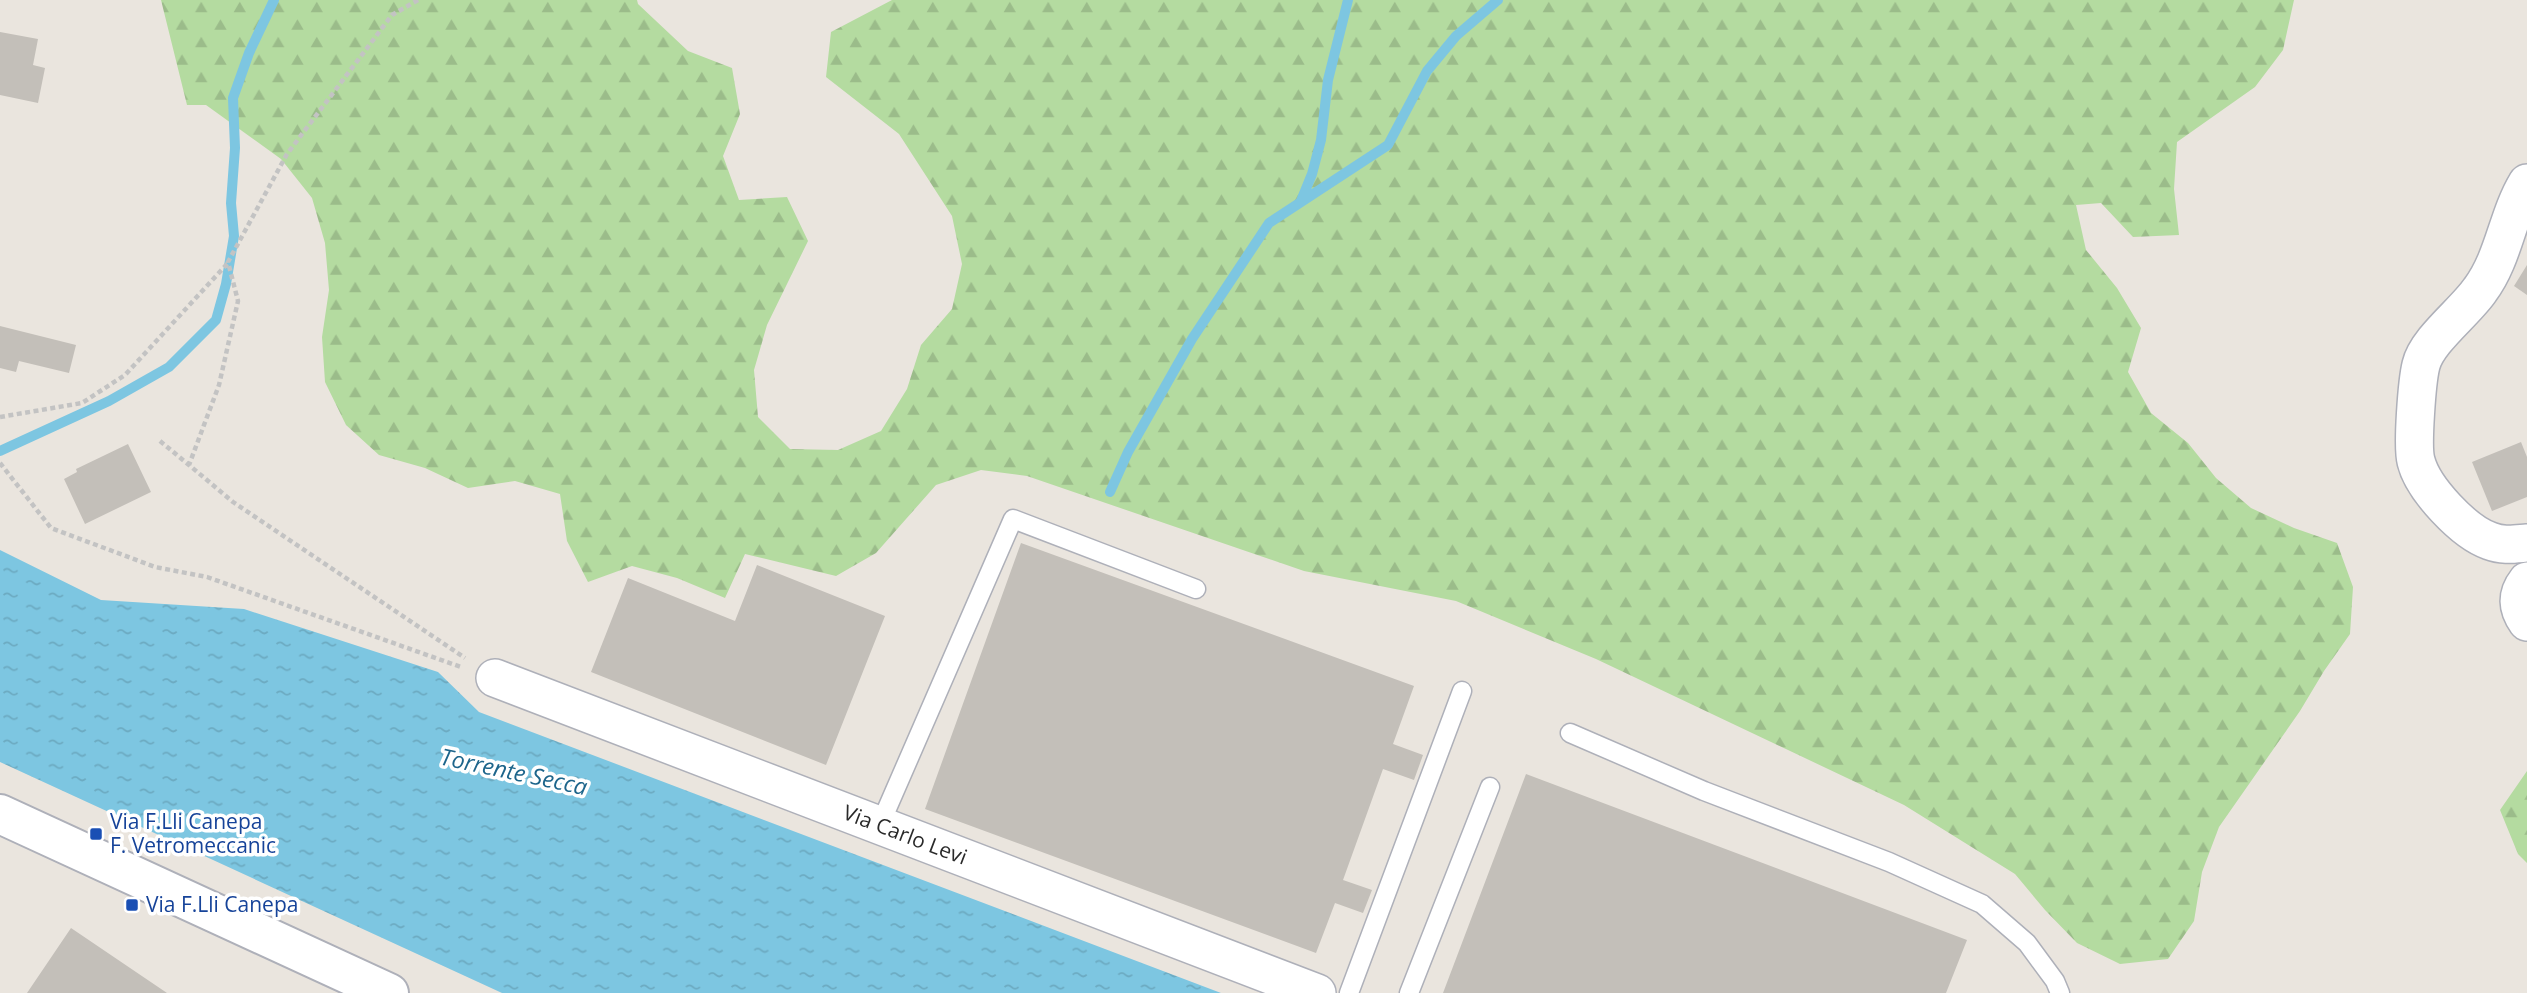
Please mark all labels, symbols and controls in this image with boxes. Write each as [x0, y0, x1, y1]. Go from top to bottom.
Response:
water label: Torrente Secca [438, 740, 591, 802]
street label: Via Carlo Levi [839, 798, 971, 871]
place label: Via F.Lli Canepa F. Vetromeccanic [110, 807, 276, 859]
marker: Via F.Lli Canepa F. Vetromeccanic [88, 826, 104, 842]
place label: Via F.Lli Canepa [146, 890, 298, 918]
marker: Via F.Lli Canepa [124, 897, 140, 913]

